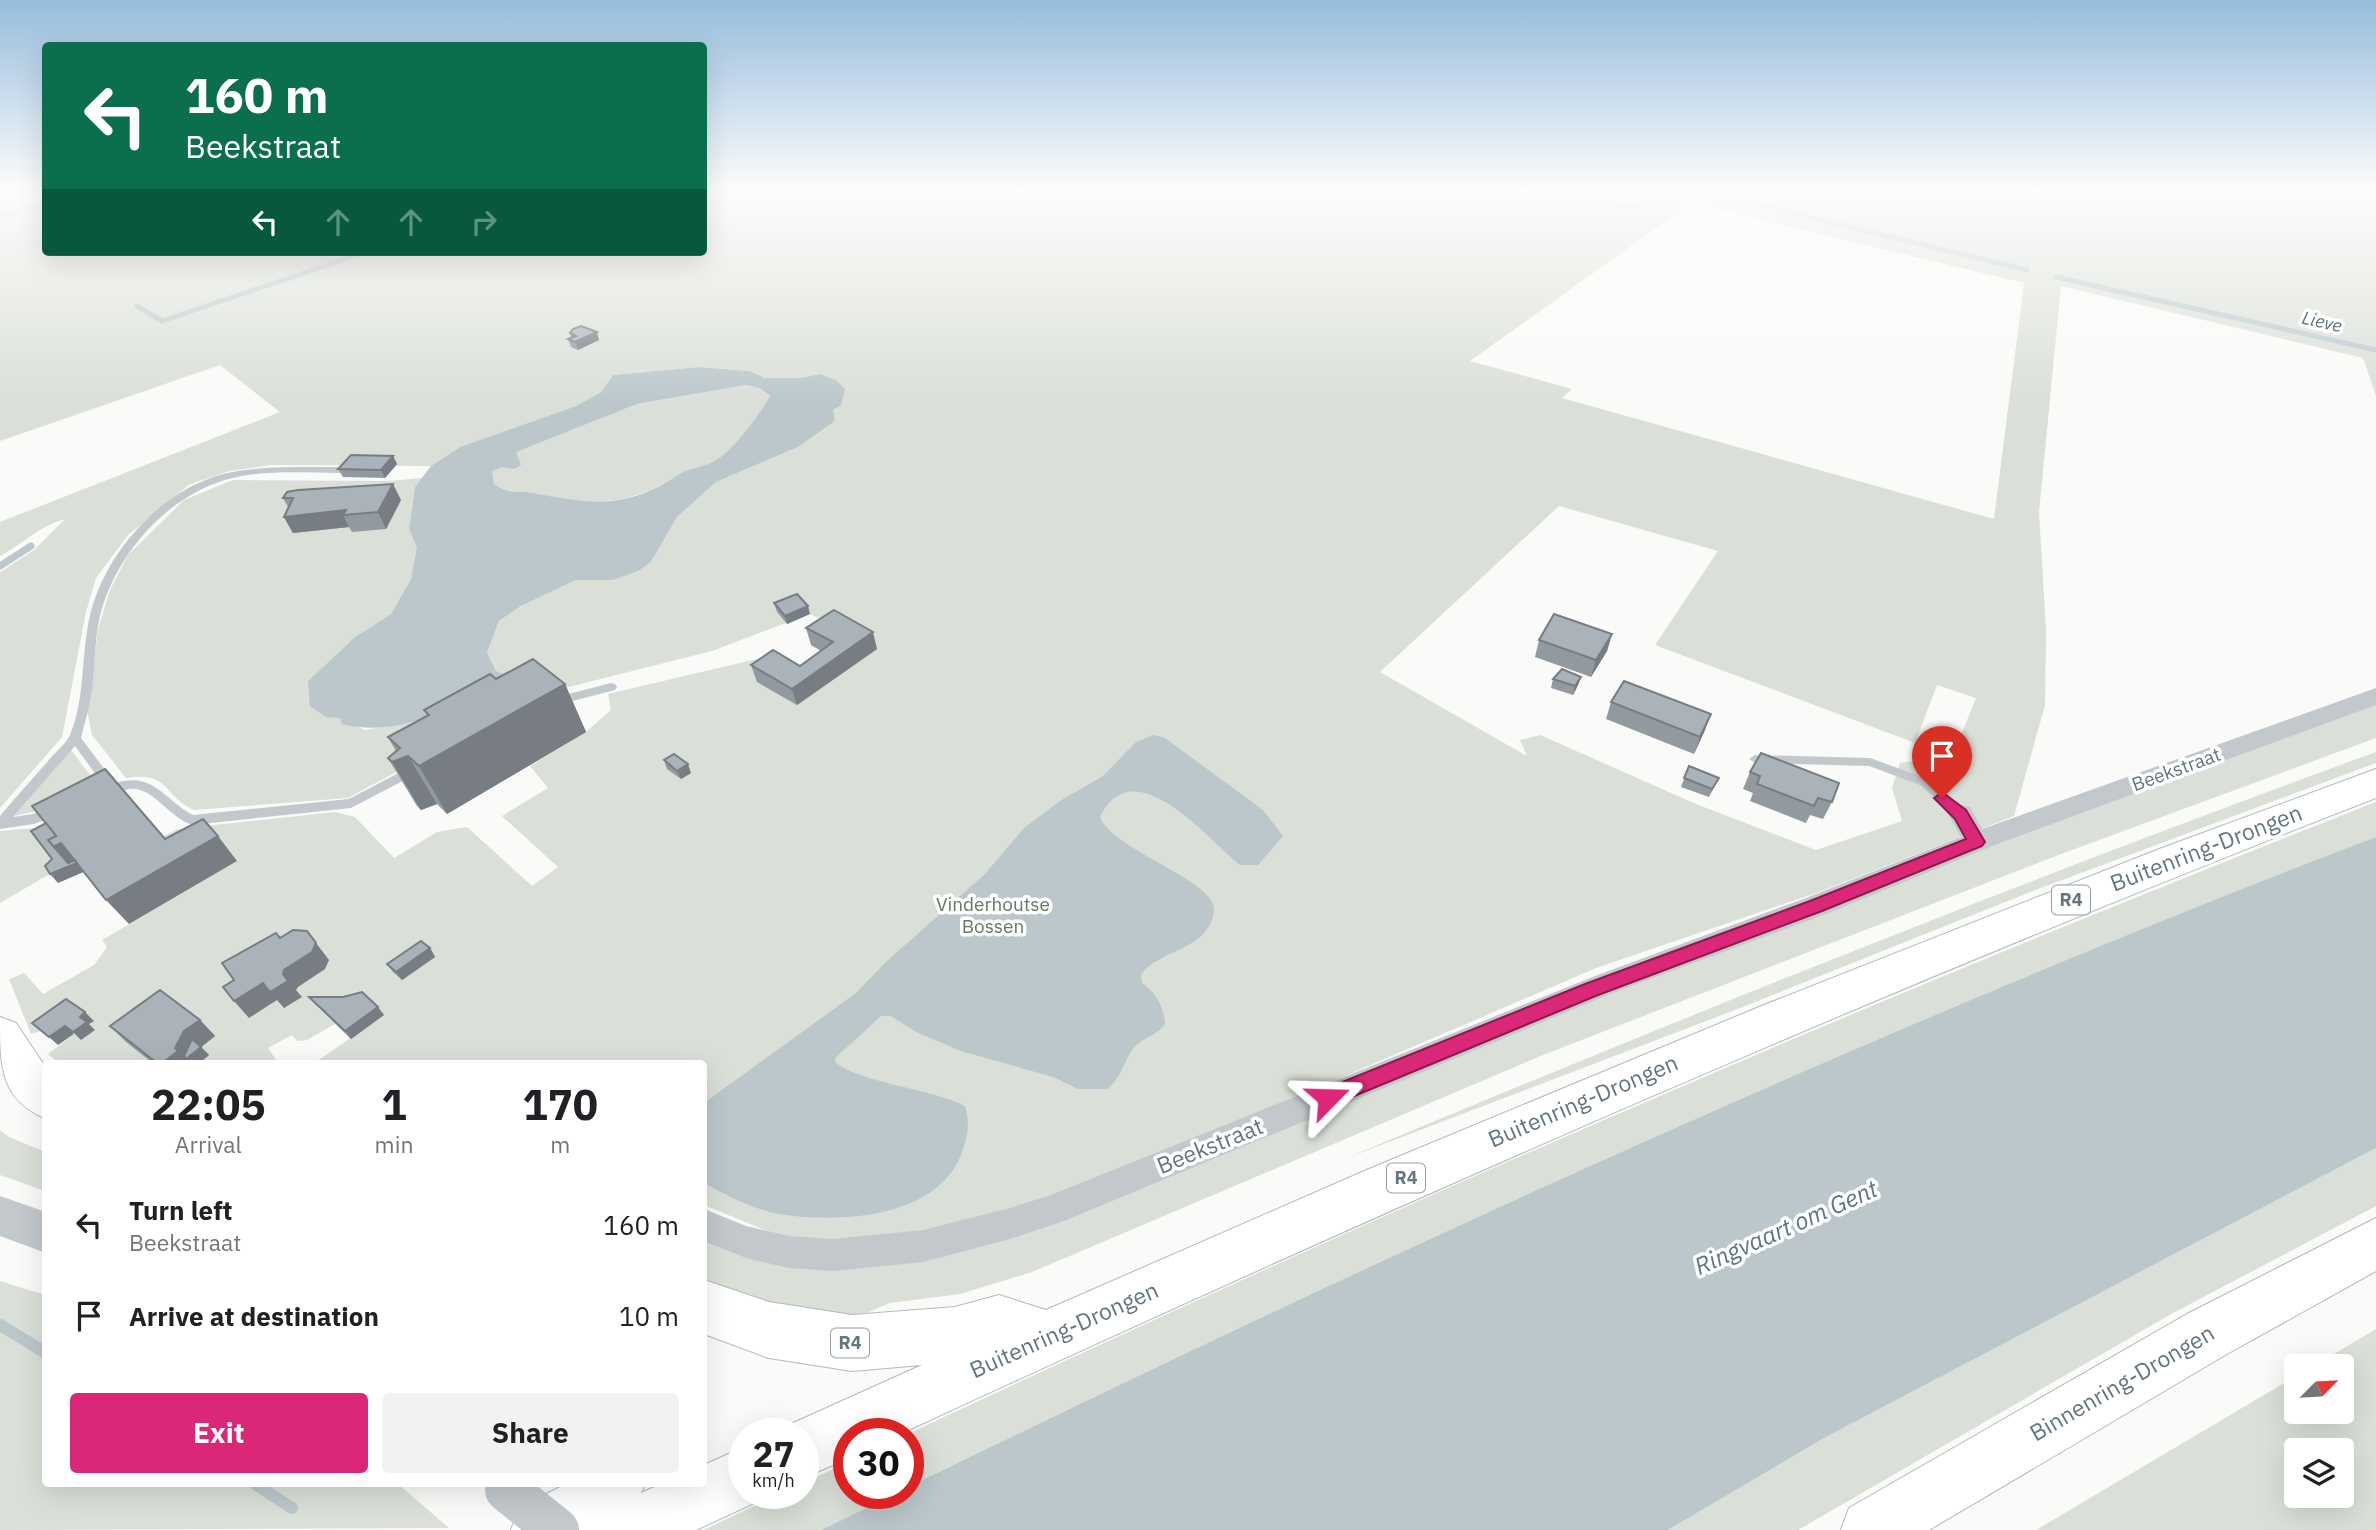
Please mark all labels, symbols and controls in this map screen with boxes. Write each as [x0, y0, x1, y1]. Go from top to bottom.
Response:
text: 160 m [185, 63, 329, 126]
icon: left [70, 70, 161, 161]
text: Beekstraat [185, 125, 341, 167]
icon: left [246, 203, 284, 241]
icon: ahead [319, 203, 357, 241]
icon: ahead [392, 203, 430, 241]
icon: right [465, 203, 503, 241]
water label: Lieve [2300, 306, 2344, 337]
pin [1912, 726, 1972, 798]
icon: arrive [1923, 737, 1961, 775]
street label: Beekstraat [2128, 742, 2224, 796]
street label: Buitenring-Drongen [2105, 797, 2306, 898]
road number: R4 [2052, 886, 2090, 915]
park label: Vinderhoutse Bossen [936, 892, 1050, 938]
street label: Buitenring-Drongen [1483, 1047, 1682, 1154]
position arrow [1291, 1061, 1365, 1135]
text: 22:05 [151, 1077, 266, 1132]
text: 1 [381, 1077, 407, 1132]
text: 170 [522, 1077, 598, 1132]
street label: Beekstraat [1152, 1110, 1267, 1180]
text: Arrival [175, 1129, 242, 1159]
text: min [375, 1129, 413, 1159]
text: m [550, 1129, 570, 1159]
road number: R4 [1387, 1163, 1425, 1192]
water label: Ringvaart om Gent [1689, 1172, 1883, 1282]
text: Turn left [129, 1193, 232, 1227]
icon: left [70, 1206, 108, 1244]
text: 160 m [603, 1208, 679, 1242]
text: Beekstraat [129, 1227, 241, 1257]
street label: Buitenring-Drongen [965, 1274, 1163, 1384]
icon: arrive [70, 1297, 108, 1335]
text: Arrive at destination [129, 1299, 379, 1333]
text: 10 m [619, 1299, 679, 1333]
street label: Binnenring-Drongen [2024, 1317, 2219, 1447]
road number: R4 [831, 1328, 869, 1358]
north arrow [2284, 1354, 2354, 1424]
map controls [2284, 1354, 2354, 1508]
button: Exit [70, 1393, 368, 1473]
button: Share [382, 1393, 679, 1473]
speed limit sign: 30 [833, 1418, 924, 1509]
text: 27 [752, 1431, 795, 1477]
button: layers [2284, 1438, 2354, 1508]
text: km/h [752, 1469, 795, 1492]

